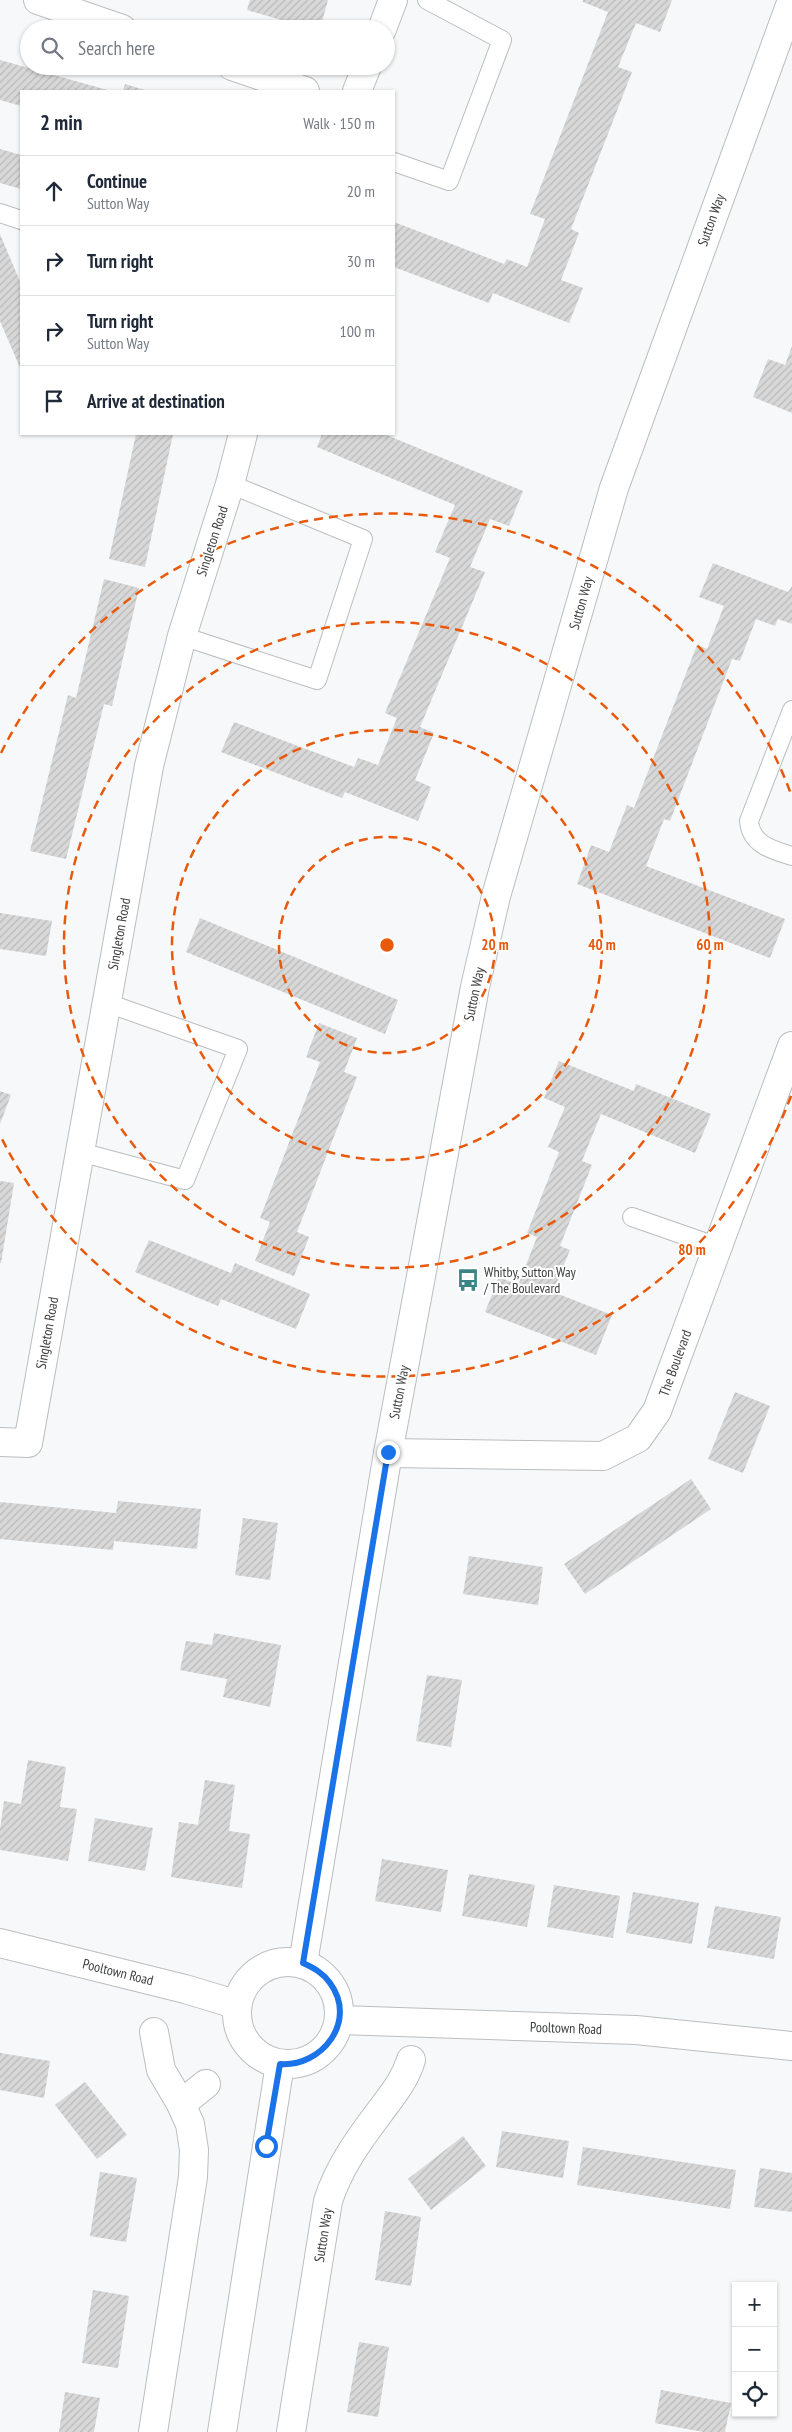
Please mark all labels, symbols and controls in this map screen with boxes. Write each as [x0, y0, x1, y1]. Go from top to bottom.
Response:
search box [20, 20, 395, 75]
icon: search [38, 34, 66, 62]
text: Search here [78, 36, 155, 60]
text: 2 min [40, 109, 82, 136]
text: Walk · 150 m [303, 113, 375, 133]
text: Continue [87, 169, 147, 193]
icon: ahead [40, 177, 68, 205]
text: 20 m [347, 181, 375, 201]
street label: Sutton Way [693, 191, 729, 249]
text: Sutton Way [87, 193, 149, 213]
icon: right [40, 247, 68, 275]
text: Turn right [87, 249, 153, 273]
text: 30 m [347, 251, 375, 271]
text: Turn right [87, 309, 153, 333]
icon: right [40, 317, 68, 345]
text: 100 m [340, 321, 375, 341]
text: Sutton Way [87, 333, 149, 353]
icon: arrive [40, 387, 68, 415]
text: Arrive at destination [87, 389, 225, 413]
street label: Singleton Road [192, 503, 232, 579]
street label: Sutton Way [565, 574, 597, 632]
street label: Singleton Road [104, 896, 134, 972]
text: 20 m [481, 935, 509, 954]
text: 40 m [588, 935, 616, 954]
text: 60 m [696, 935, 724, 954]
centre of rings [378, 936, 396, 954]
street label: Sutton Way [460, 965, 489, 1022]
text: 80 m [678, 1240, 706, 1259]
place label: Whitby, Sutton Way / The Boulevard [483, 1263, 577, 1297]
bus stop icon: Whitby, Sutton Way / The Boulevard [455, 1267, 481, 1293]
street label: Singleton Road [32, 1295, 62, 1371]
street label: The Boulevard [655, 1327, 695, 1399]
street label: Sutton Way [385, 1363, 413, 1420]
route end [377, 1441, 400, 1464]
street label: Pooltown Road [81, 1955, 155, 1989]
street label: Pooltown Road [530, 2018, 602, 2038]
route start [255, 2135, 278, 2158]
street label: Sutton Way [310, 2206, 336, 2263]
map controls [732, 2282, 777, 2417]
button: + [732, 2282, 777, 2327]
button: − [732, 2327, 777, 2372]
button: locate [732, 2372, 777, 2417]

